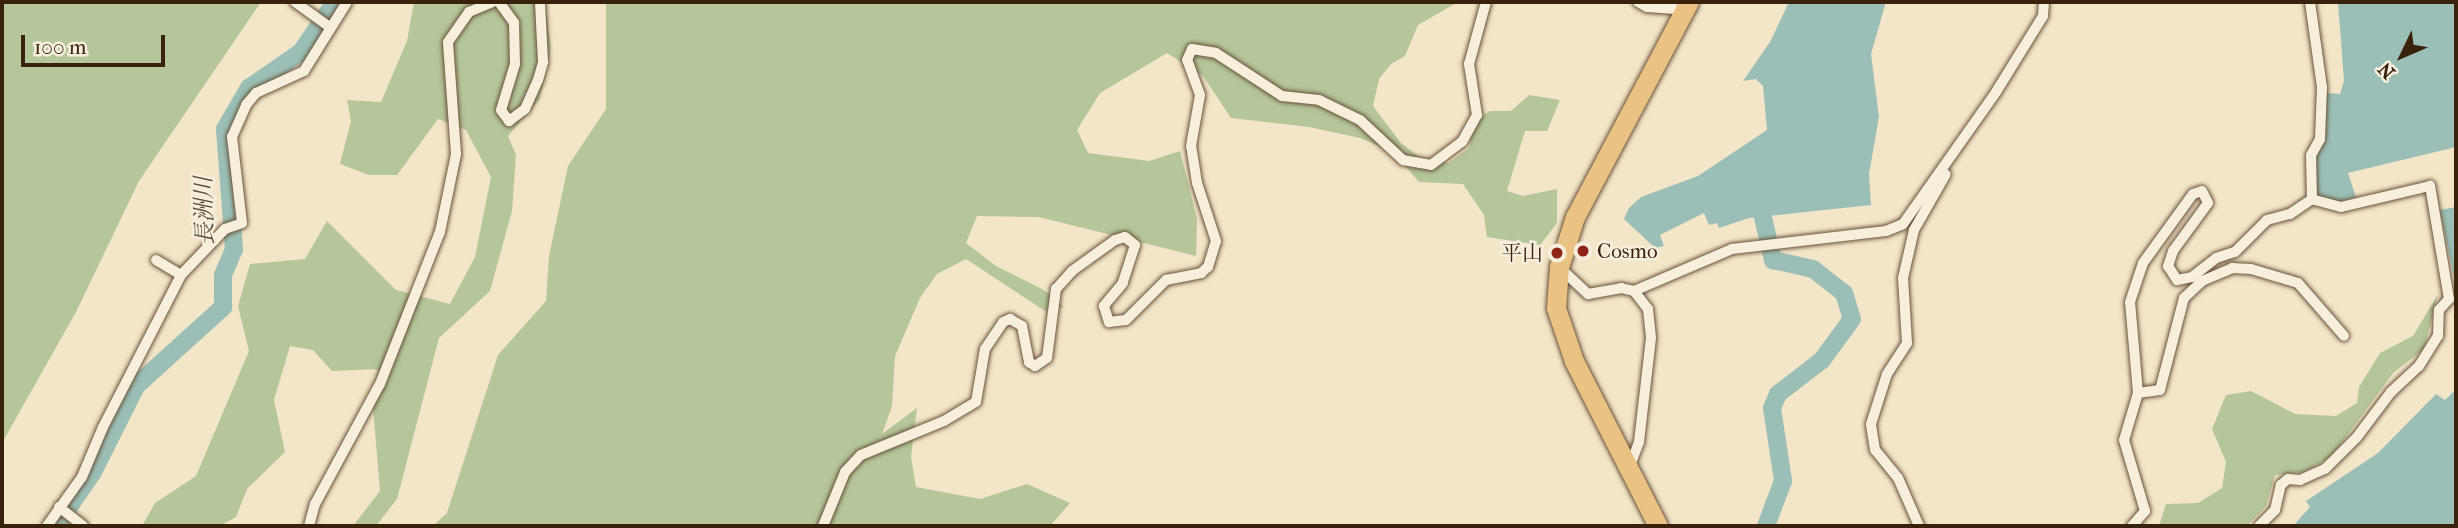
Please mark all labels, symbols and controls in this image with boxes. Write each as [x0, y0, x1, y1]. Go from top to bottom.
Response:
scale bar [24, 21, 168, 65]
north arrow [2367, 21, 2437, 91]
text: 100 m [34, 35, 87, 59]
text: N [2374, 58, 2400, 83]
water label: 長洲川 [190, 176, 220, 246]
place label: Cosmo [1597, 238, 1658, 264]
place label: 平山 [1501, 240, 1543, 266]
marker: Cosmo [1575, 243, 1591, 259]
marker: 平山 [1549, 245, 1565, 261]

